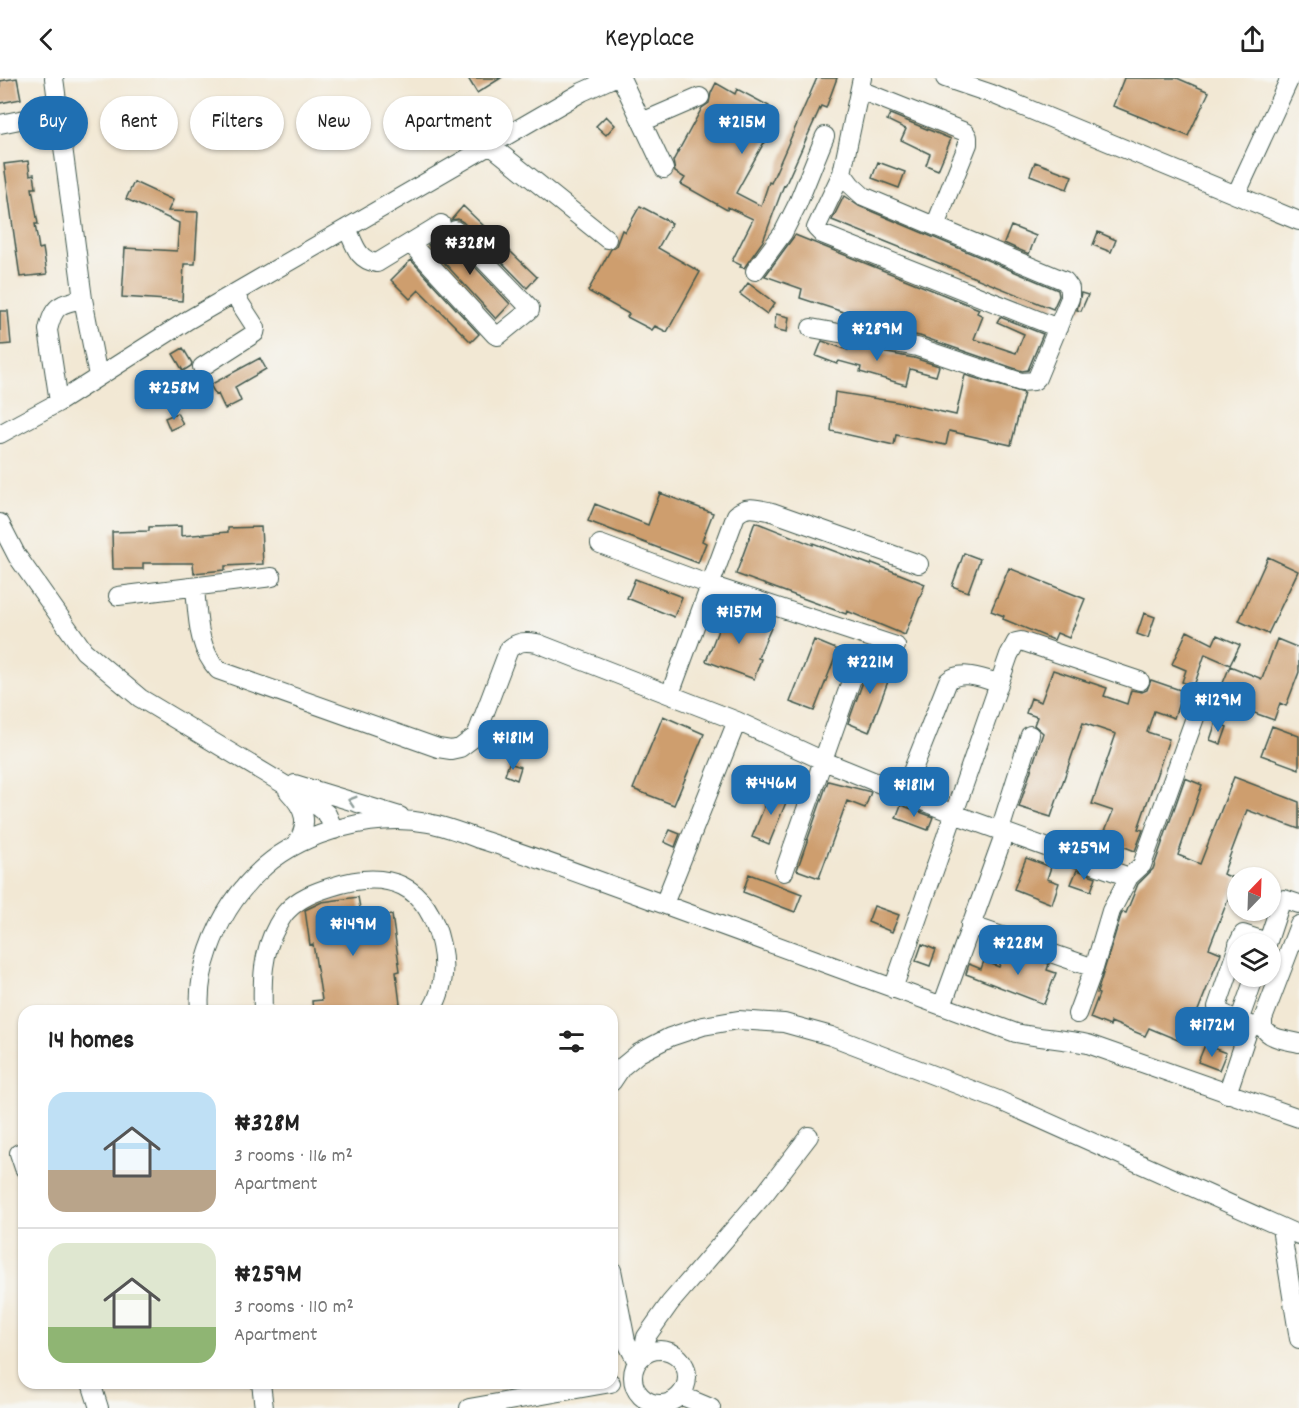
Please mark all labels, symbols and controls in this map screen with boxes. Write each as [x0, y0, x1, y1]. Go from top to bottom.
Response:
text: Keyplace [605, 20, 694, 59]
icon: back [30, 23, 63, 56]
icon: share [1236, 23, 1269, 56]
chip: Buy [18, 96, 88, 150]
chip: Rent [100, 96, 178, 150]
chip: Filters [190, 96, 284, 150]
chip: New [296, 96, 371, 150]
chip: Apartment [383, 96, 513, 150]
pin: ₦215M [700, 104, 784, 155]
text: ₦215M [718, 109, 766, 137]
pin: ₦328M [428, 225, 512, 276]
text: ₦328M [445, 230, 495, 258]
pin: ₦289M [835, 311, 919, 362]
text: ₦289M [852, 316, 902, 344]
pin: ₦258M [132, 370, 216, 421]
text: ₦258M [149, 375, 199, 403]
pin: ₦157M [697, 594, 781, 645]
text: ₦157M [716, 599, 762, 627]
pin: ₦221M [828, 644, 912, 695]
text: ₦221M [847, 649, 893, 677]
pin: ₦129M [1176, 682, 1260, 733]
text: ₦129M [1194, 687, 1242, 715]
pin: ₦181M [471, 720, 555, 771]
text: ₦181M [492, 725, 534, 753]
pin: ₦446M [729, 765, 813, 816]
pin: ₦181M [872, 767, 956, 818]
text: ₦446M [745, 770, 797, 798]
text: ₦181M [893, 772, 935, 800]
one-way arrow [347, 795, 358, 808]
pin: ₦259M [1042, 830, 1126, 881]
text: ₦259M [1058, 835, 1110, 863]
north arrow [1227, 867, 1281, 921]
map controls [1227, 867, 1281, 987]
pin: ₦149M [311, 906, 395, 957]
text: ₦149M [330, 911, 376, 939]
pin: ₦228M [976, 925, 1060, 976]
text: ₦228M [993, 930, 1043, 958]
button: layers [1227, 933, 1281, 987]
pin: ₦172M [1170, 1007, 1254, 1058]
text: ₦172M [1189, 1012, 1235, 1040]
text: 14 homes [48, 1023, 134, 1060]
icon: filters [555, 1025, 588, 1058]
text: ₦328M [234, 1106, 300, 1143]
icon: home [96, 1116, 168, 1188]
text: 3 rooms · 116 m² [234, 1143, 353, 1171]
text: Apartment [234, 1171, 317, 1199]
text: ₦259M [234, 1257, 302, 1294]
icon: home [96, 1267, 168, 1339]
text: 3 rooms · 110 m² [234, 1294, 354, 1322]
text: Apartment [234, 1322, 317, 1350]

